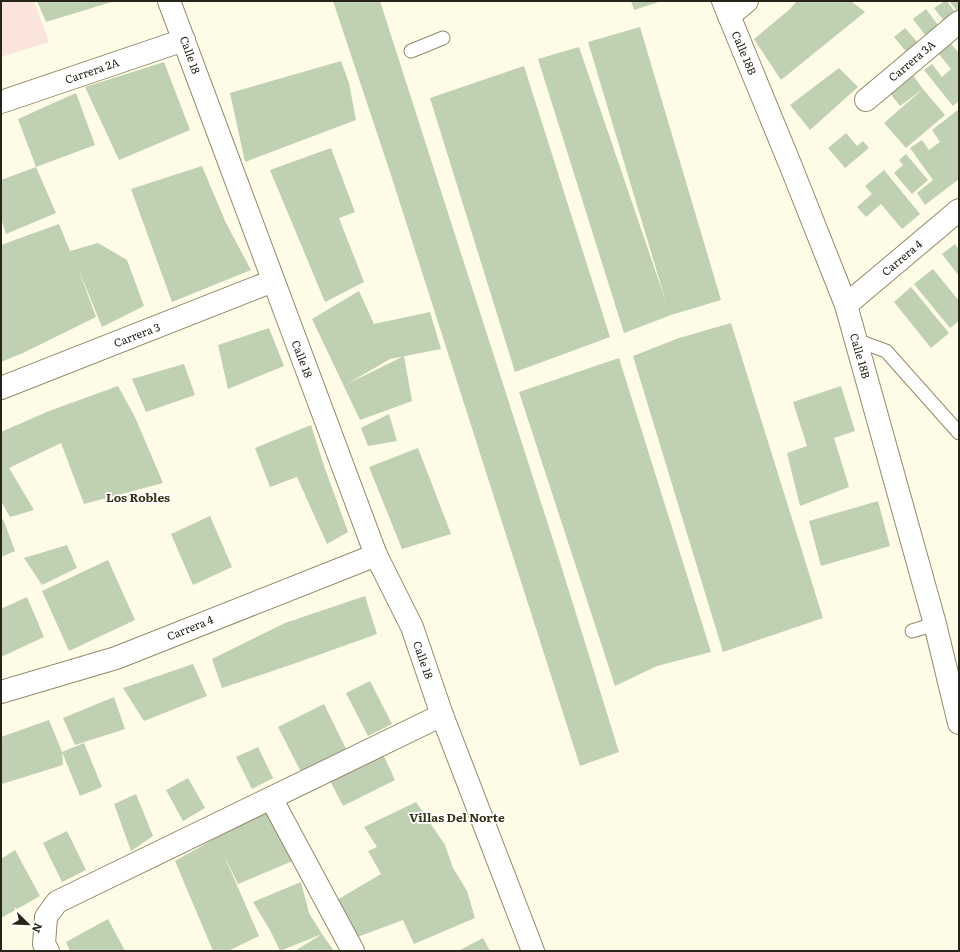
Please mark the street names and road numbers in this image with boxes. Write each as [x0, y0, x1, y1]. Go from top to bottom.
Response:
street label: Calle 18B [728, 28, 761, 77]
street label: Calle 18 [177, 33, 205, 76]
street label: Carrera 3A [885, 36, 938, 85]
street label: Carrera 2A [62, 53, 121, 87]
street label: Carrera 4 [878, 235, 925, 279]
street label: Carrera 3 [111, 318, 162, 350]
street label: Calle 18B [847, 331, 875, 380]
street label: Calle 18 [288, 337, 317, 380]
street label: Carrera 4 [164, 611, 215, 644]
street label: Calle 18 [410, 639, 438, 681]

